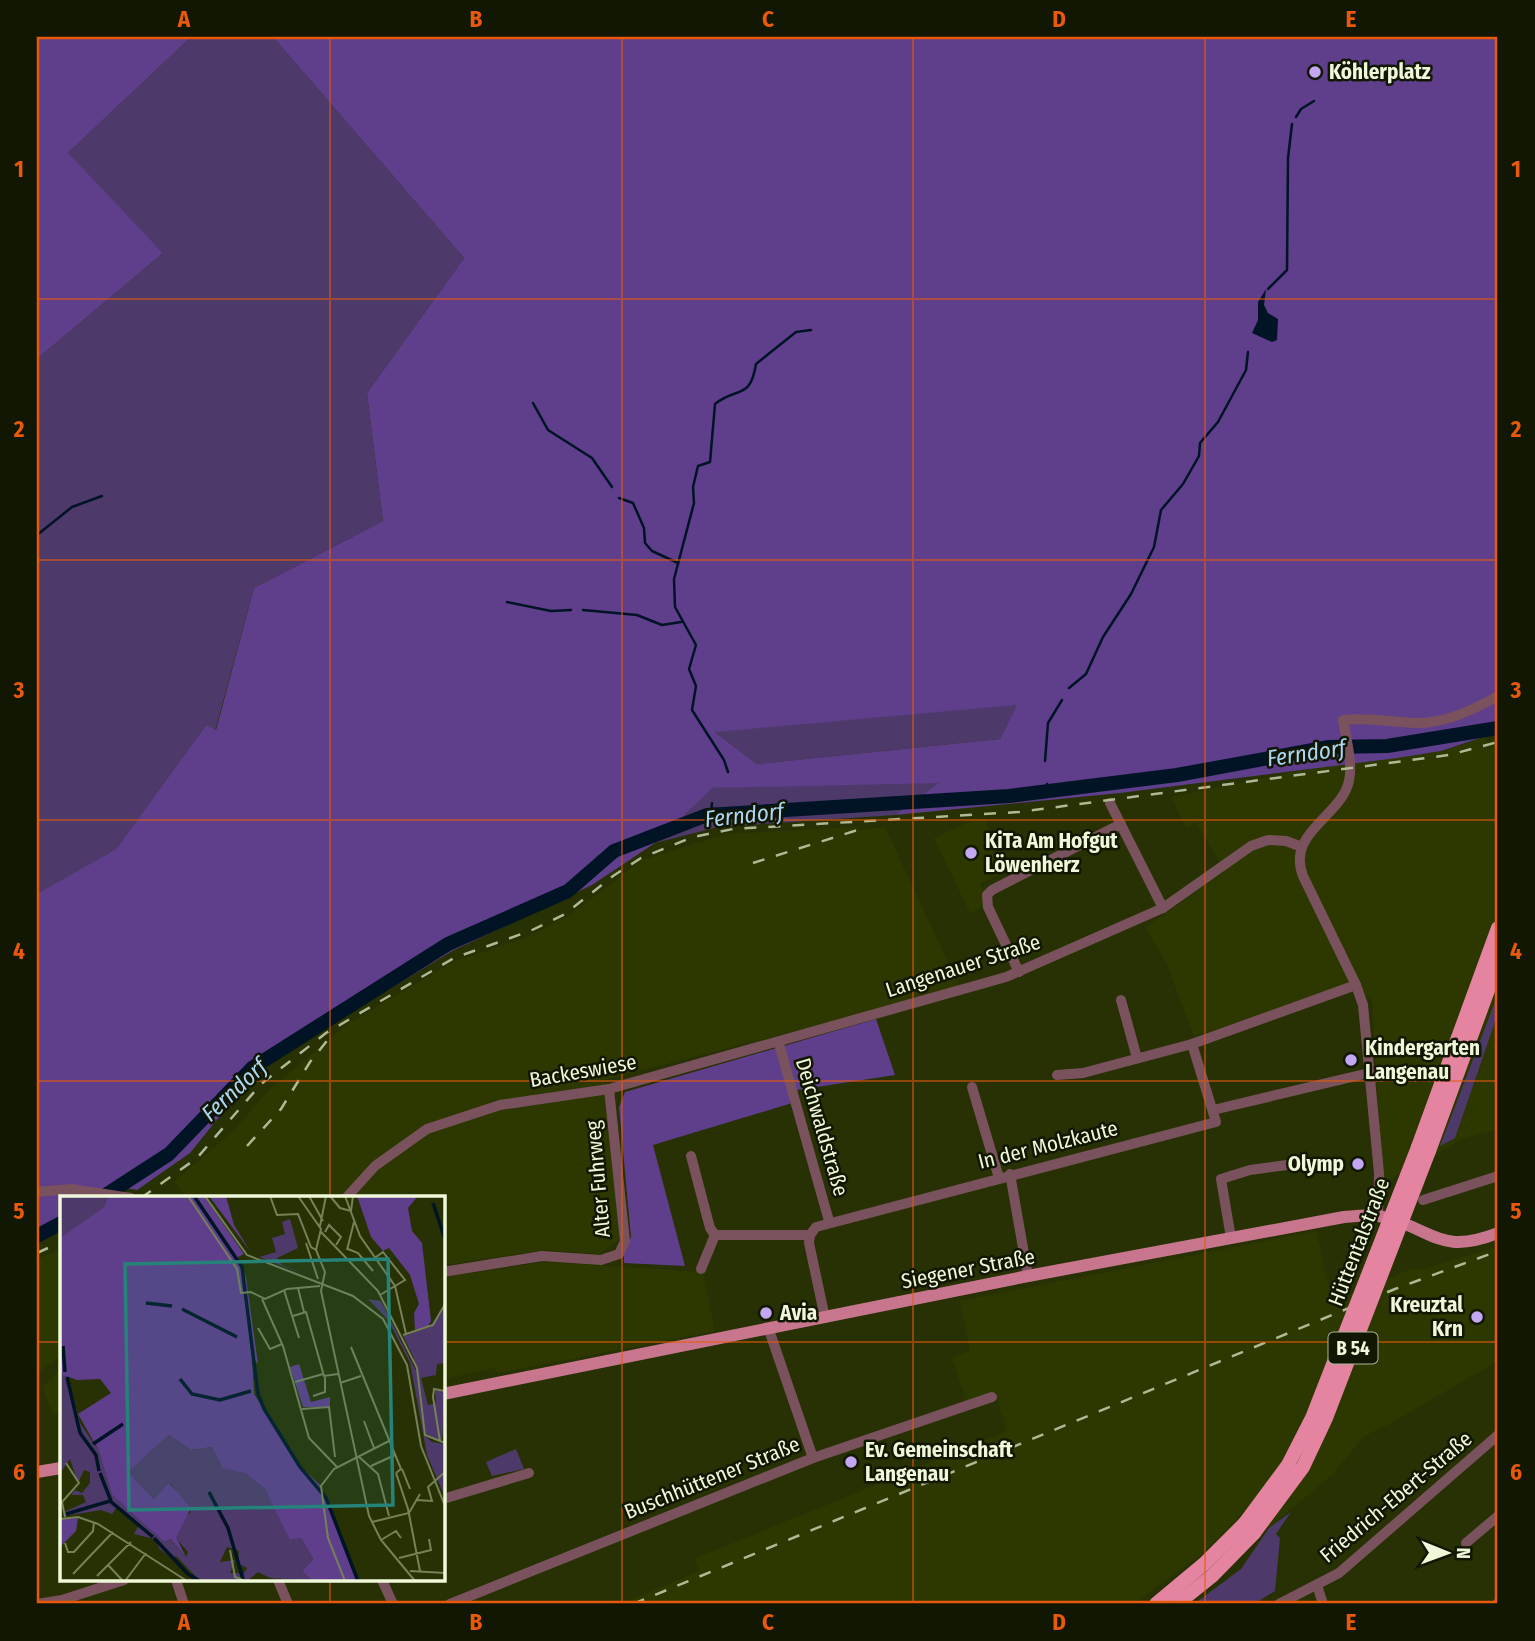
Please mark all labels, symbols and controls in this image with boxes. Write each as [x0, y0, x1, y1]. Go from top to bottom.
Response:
text: A [177, 5, 191, 33]
text: B [470, 5, 483, 33]
text: C [762, 5, 774, 33]
text: D [1052, 5, 1066, 33]
text: E [1346, 5, 1357, 33]
place label: Köhlerplatz [1329, 59, 1431, 85]
marker: Köhlerplatz [1307, 64, 1323, 80]
text: 1 [14, 155, 24, 183]
text: 1 [1511, 155, 1521, 183]
text: 2 [13, 415, 25, 443]
text: 2 [1510, 415, 1522, 443]
text: 3 [13, 676, 25, 704]
text: 3 [1510, 676, 1522, 704]
water label: Ferndorf [1265, 733, 1350, 772]
water label: Ferndorf [703, 797, 788, 833]
place label: KiTa Am Hofgut Löwenherz [985, 828, 1118, 878]
marker: KiTa Am Hofgut Löwenherz [963, 845, 979, 861]
street label: Langenauer Straße [882, 929, 1044, 1003]
text: 4 [13, 937, 25, 965]
text: 4 [1510, 937, 1522, 965]
place label: Kindergarten Langenau [1365, 1035, 1480, 1085]
street label: Backeswiese [527, 1049, 639, 1093]
water label: Ferndorf [196, 1051, 275, 1127]
marker: Kindergarten Langenau [1343, 1052, 1359, 1068]
street label: Deichwaldstraße [790, 1055, 854, 1199]
street label: In der Molzkaute [975, 1115, 1121, 1175]
street label: Alter Fuhrweg [580, 1119, 616, 1239]
place label: Olymp [1288, 1151, 1344, 1177]
marker: Olymp [1350, 1156, 1366, 1172]
street label: Hüttentalstraße [1323, 1174, 1395, 1310]
inset map [60, 1196, 444, 1582]
text: 5 [13, 1197, 25, 1225]
text: 5 [1510, 1197, 1522, 1225]
street label: Siegener Straße [899, 1243, 1037, 1295]
place label: Kreuztal Krn [1390, 1292, 1463, 1342]
place label: Avia [779, 1300, 817, 1326]
marker: Avia [758, 1305, 774, 1321]
marker: Kreuztal Krn [1469, 1309, 1485, 1325]
road number: B 54 [1328, 1332, 1378, 1364]
street label: Friedrich-Ebert-Straße [1315, 1426, 1477, 1568]
street label: Buschhüttener Straße [620, 1431, 804, 1525]
place label: Ev. Gemeinschaft Langenau [865, 1437, 1014, 1487]
marker: Ev. Gemeinschaft Langenau [843, 1454, 859, 1470]
text: 6 [13, 1458, 25, 1486]
text: 6 [1510, 1458, 1522, 1486]
north arrow [1412, 1518, 1482, 1588]
text: N [1452, 1547, 1475, 1559]
text: A [177, 1608, 191, 1636]
text: B [470, 1608, 483, 1636]
text: C [762, 1608, 774, 1636]
text: D [1052, 1608, 1066, 1636]
text: E [1346, 1608, 1357, 1636]

